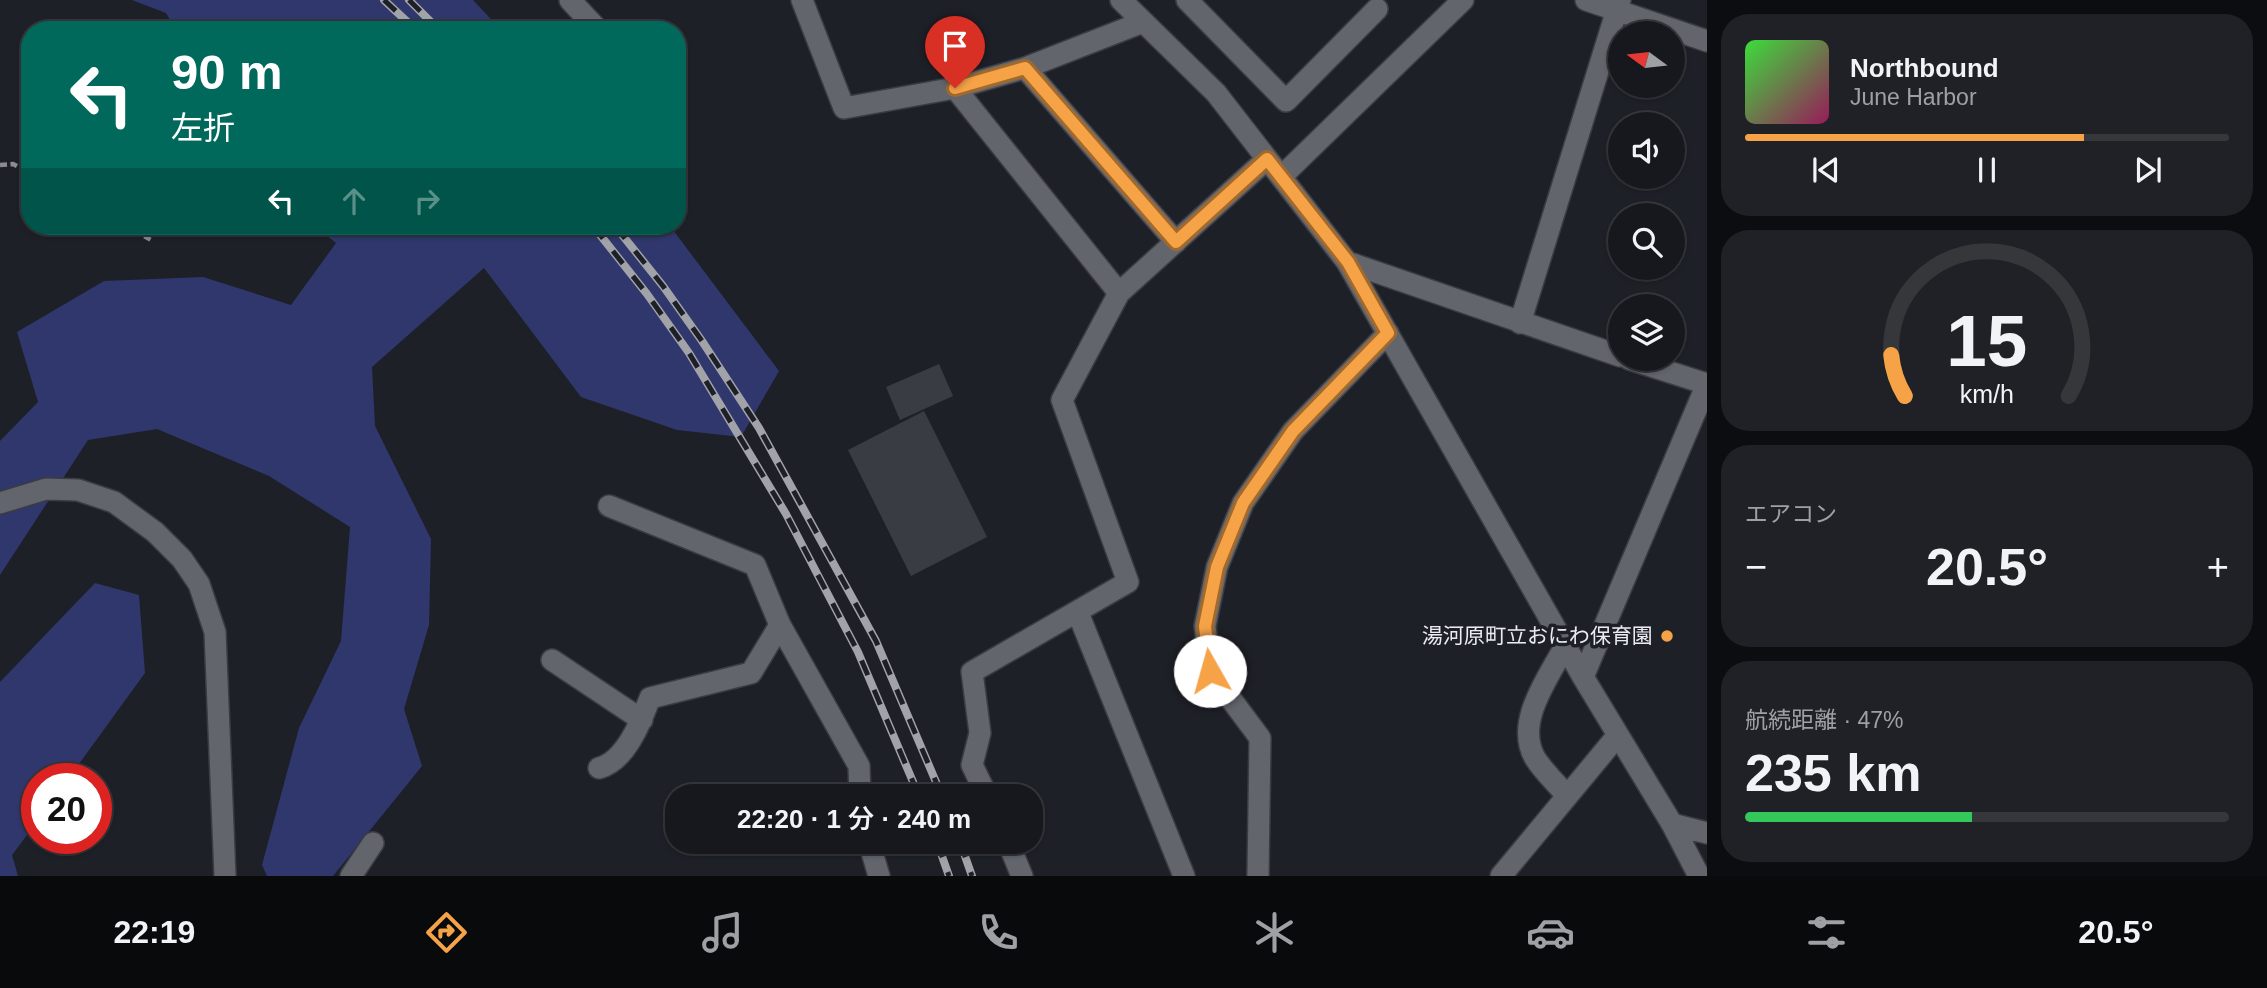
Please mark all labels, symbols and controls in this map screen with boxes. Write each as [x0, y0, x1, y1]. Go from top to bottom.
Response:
pin [925, 16, 985, 88]
north arrow [1608, 21, 1685, 98]
map controls [1608, 21, 1685, 371]
icon: arrive [936, 27, 974, 65]
text: 90 m [171, 45, 283, 99]
icon: left [56, 49, 147, 140]
text: Northbound [1850, 53, 1999, 83]
text: June Harbor [1850, 84, 1977, 110]
text: 左折 [171, 110, 235, 146]
button: sound [1608, 112, 1685, 189]
icon: previous [1807, 151, 1845, 189]
icon: pause [1968, 151, 2006, 189]
icon: next [2129, 151, 2167, 189]
icon: left [262, 182, 300, 220]
icon: ahead [335, 182, 373, 220]
icon: right [408, 182, 446, 220]
button: search [1608, 203, 1685, 280]
button: layers [1608, 294, 1685, 371]
text: 15 [1947, 301, 2027, 382]
text: km/h [1960, 380, 2014, 408]
text: エアコン [1745, 501, 1837, 527]
text: 20.5° [1926, 538, 2048, 596]
text: − [1745, 546, 1767, 588]
text: + [2207, 546, 2229, 588]
place label: 湯河原町立おにわ保育園 [1422, 624, 1653, 647]
marker: 湯河原町立おにわ保育園 [1659, 628, 1675, 644]
position arrow [1173, 634, 1247, 708]
text: 航続距離 · 47% [1745, 707, 1903, 733]
text: 235 km [1745, 744, 1921, 802]
speed limit sign: 20 [21, 763, 112, 854]
text: 22:20 · 1 分 · 240 m [737, 804, 971, 834]
icon: directions [422, 908, 471, 957]
icon: music [698, 908, 747, 957]
icon: phone [974, 908, 1023, 957]
icon: climate [1250, 908, 1299, 957]
icon: car [1526, 908, 1575, 957]
icon: filters [1802, 908, 1851, 957]
text: 22:19 [114, 914, 195, 950]
text: 20.5° [2078, 914, 2153, 950]

